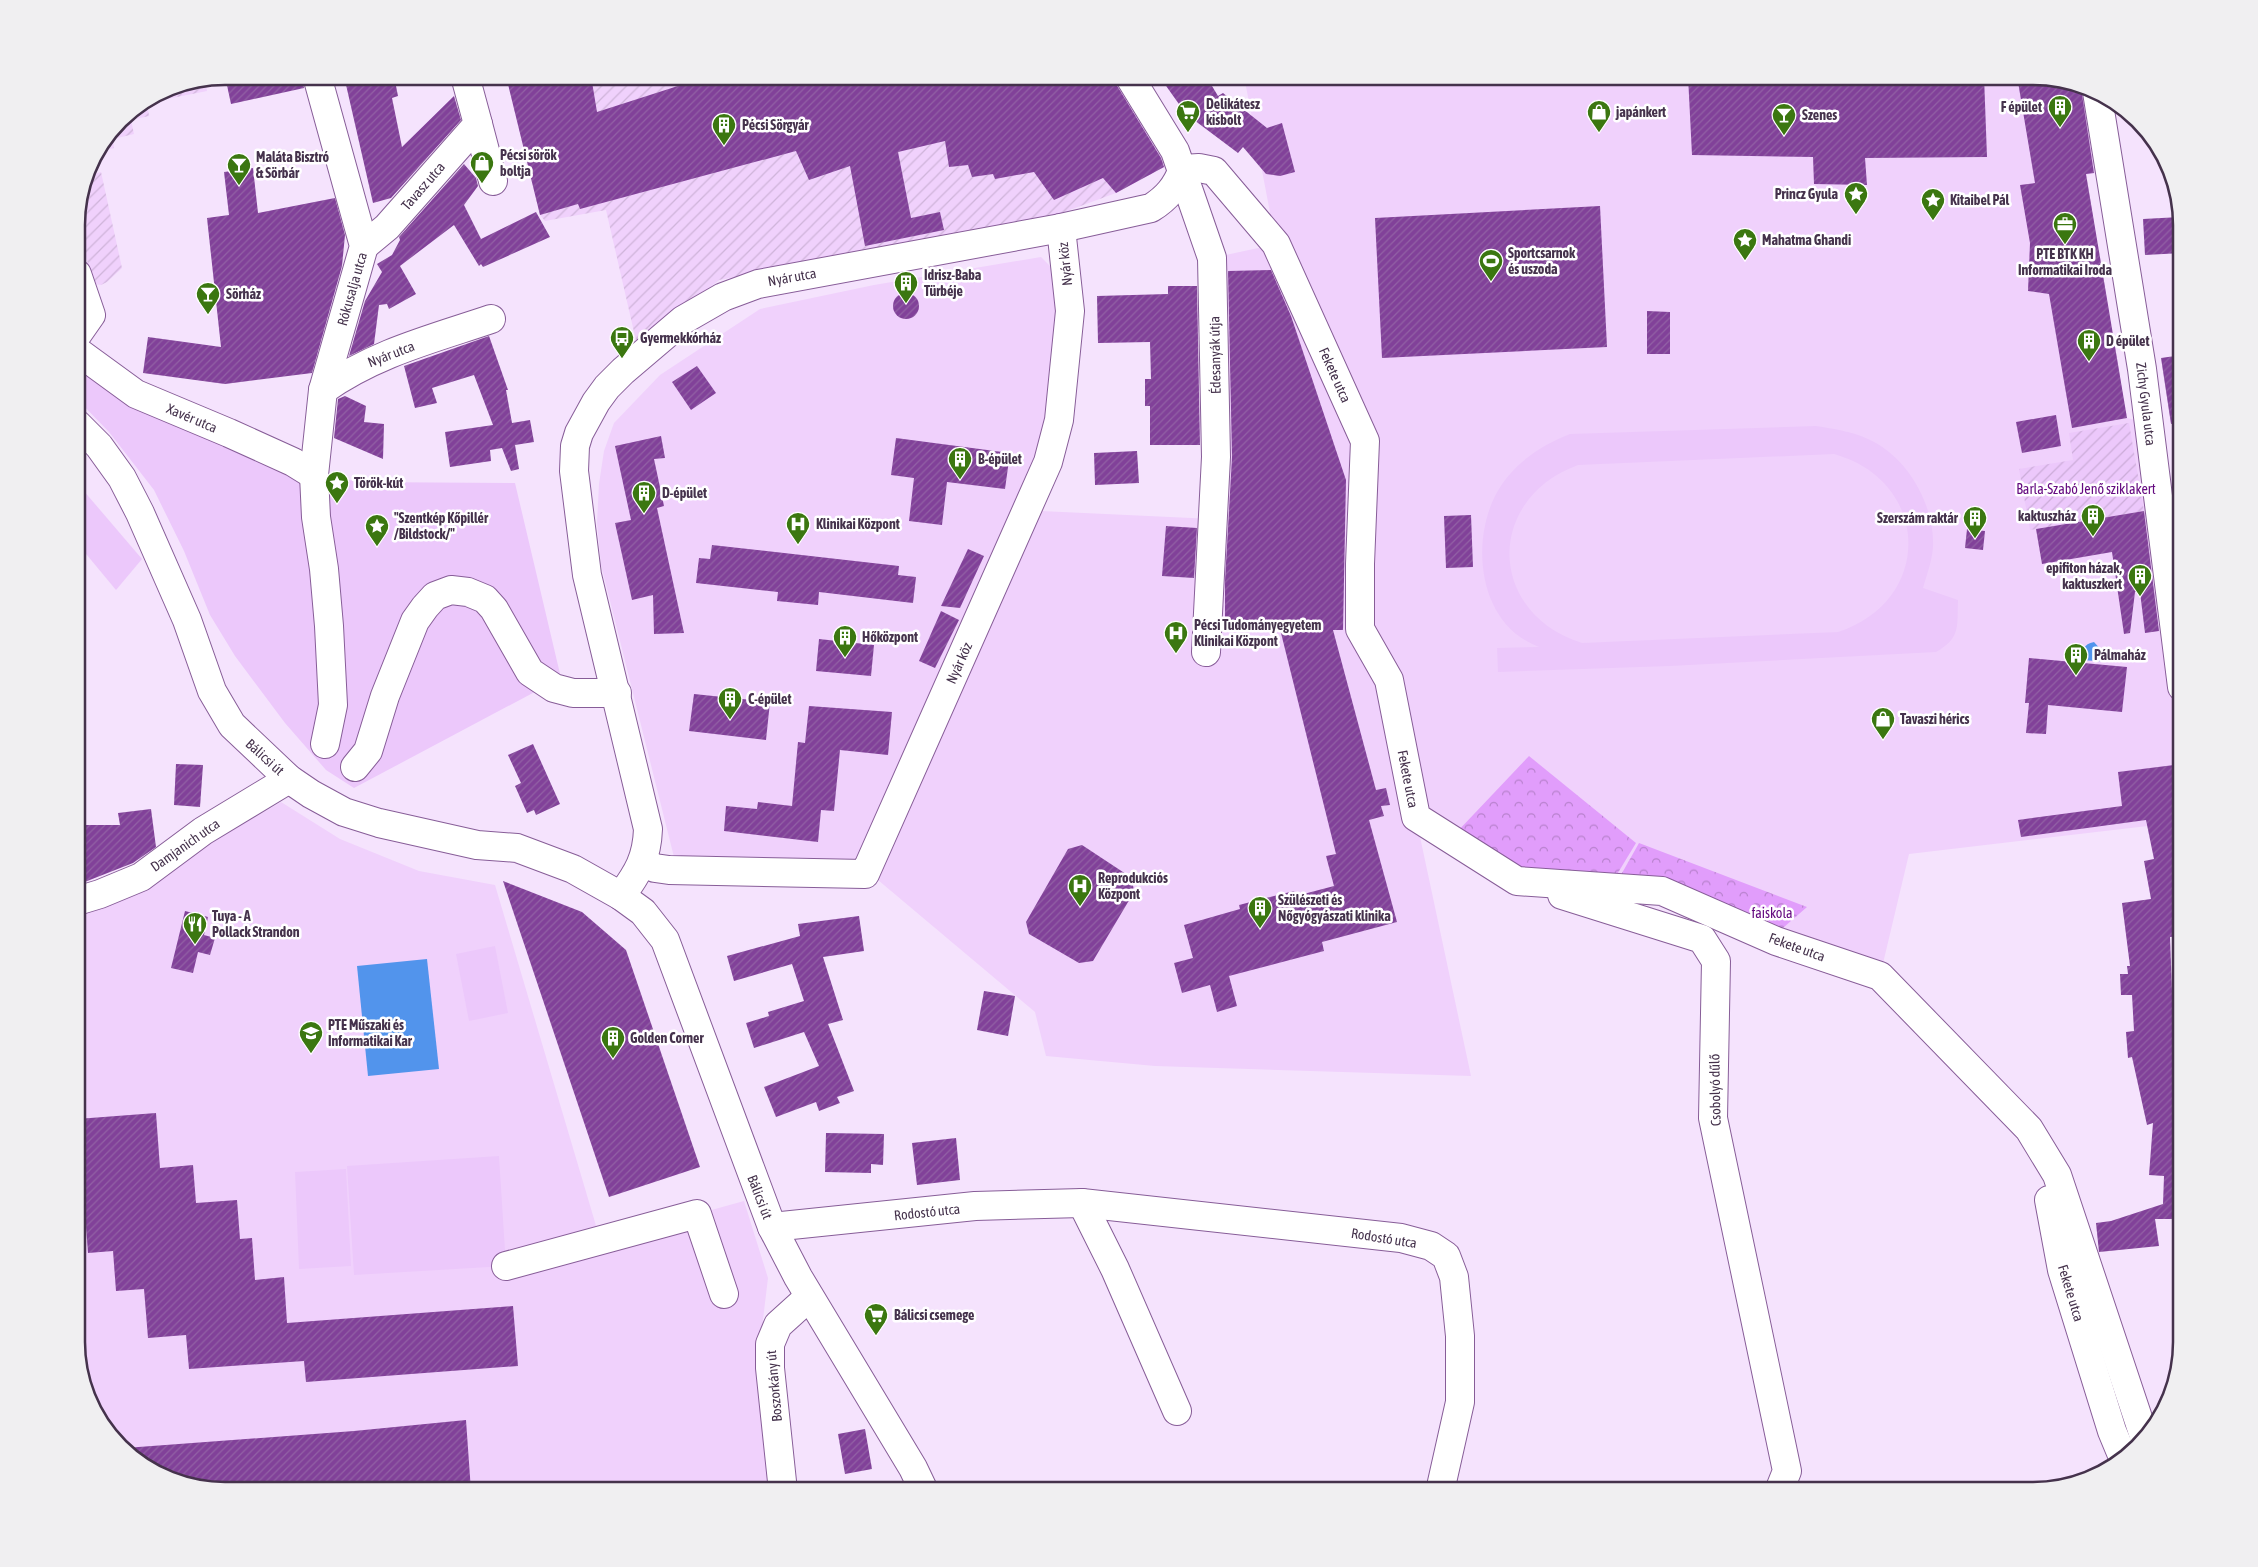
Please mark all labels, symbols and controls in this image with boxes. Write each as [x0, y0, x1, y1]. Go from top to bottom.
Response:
building icon: F épület [2047, 94, 2073, 128]
place label: Delikátesz kisbolt [1206, 96, 1260, 128]
supermarket icon: Delikátesz kisbolt [1175, 99, 1201, 133]
shop icon: japánkert [1586, 99, 1612, 133]
place label: F épület [2001, 99, 2042, 115]
bar icon: Szenes [1771, 102, 1797, 136]
place label: japánkert [1615, 104, 1666, 120]
place label: Szenes [1802, 107, 1837, 123]
building icon: Pécsi Sörgyár [711, 112, 737, 146]
place label: Pécsi Sörgyár [742, 117, 810, 133]
place label: Pécsi sörök boltja [500, 147, 557, 179]
place label: Maláta Bisztró & Sörbár [256, 149, 330, 181]
shop icon: Pécsi sörök boltja [469, 150, 495, 184]
bar icon: Maláta Bisztró & Sörbár [226, 152, 252, 186]
street label: Tavasz utca [398, 159, 448, 213]
place icon: Princz Gyula [1843, 181, 1869, 215]
place label: Princz Gyula [1775, 186, 1838, 202]
place icon: Kitaibel Pál [1920, 187, 1946, 221]
place label: Kitaibel Pál [1950, 192, 2010, 208]
office icon: PTE BTK KH Informatikai Iroda [2052, 211, 2078, 245]
place icon: Mahatma Ghandi [1732, 227, 1758, 261]
place label: Mahatma Ghandi [1762, 232, 1851, 248]
street label: Nyár köz [1055, 241, 1075, 287]
place label: Sportcsarnok és uszoda [1508, 245, 1576, 277]
place label: PTE BTK KH Informatikai Iroda [2018, 246, 2112, 278]
sports icon: Sportcsarnok és uszoda [1478, 248, 1504, 282]
street label: Rókusalja utca [334, 250, 370, 328]
street label: Nyár utca [767, 265, 817, 289]
place label: Idrisz-Baba Türbéje [924, 267, 982, 299]
building icon: Idrisz-Baba Türbéje [893, 270, 919, 304]
bar icon: Sörház [195, 281, 221, 315]
place label: Sörház [226, 286, 261, 302]
street label: Édesanyák útja [1206, 316, 1224, 394]
bus stop icon: Gyermekkórház [609, 325, 635, 359]
building icon: D épület [2076, 328, 2102, 362]
place label: Gyermekkórház [640, 330, 721, 346]
place label: D épület [2106, 333, 2149, 349]
street label: Nyár utca [365, 338, 417, 370]
street label: Fekete utca [1316, 345, 1354, 405]
street label: Zichy Gyula utca [2133, 362, 2159, 446]
street label: Xavér utca [164, 400, 220, 436]
building icon: B-épület [947, 446, 973, 480]
place label: B-épület [978, 451, 1022, 467]
place icon: Török-kút [324, 470, 350, 504]
place label: Török-kút [354, 475, 403, 491]
building icon: D-épület [631, 480, 657, 514]
park label: Barla-Szabó Jenő sziklakert [2016, 481, 2156, 497]
place label: D-épület [662, 485, 707, 501]
building icon: kaktuszház [2080, 503, 2106, 537]
building icon: Szerszám raktár [1962, 505, 1988, 539]
place label: kaktuszház [2018, 508, 2076, 524]
place label: "Szentkép Kőpillér /Bildstock/" [394, 510, 489, 542]
place label: Szerszám raktár [1877, 510, 1959, 526]
hospital icon: Klinikai Központ [785, 511, 811, 545]
place icon: "Szentkép Kőpillér /Bildstock/" [364, 513, 390, 547]
place label: Klinikai Központ [816, 516, 900, 532]
place label: epifiton házak, kaktuszkert [2046, 560, 2123, 592]
building icon: epifiton házak, kaktuszkert [2127, 563, 2153, 597]
place label: Pécsi Tudományegyetem Klinikai Központ [1194, 617, 1321, 649]
hospital icon: Pécsi Tudományegyetem Klinikai Központ [1163, 620, 1189, 654]
building icon: Hőközpont [832, 624, 858, 658]
place label: Hőközpont [862, 629, 918, 645]
street label: Nyár köz [943, 640, 975, 686]
building icon: Pálmaház [2063, 642, 2089, 676]
place label: Pálmaház [2094, 647, 2146, 663]
building icon: C-épület [717, 686, 743, 720]
place label: C-épület [748, 691, 792, 707]
shop icon: Tavaszi hérics [1870, 706, 1896, 740]
place label: Tavaszi hérics [1900, 711, 1970, 727]
street label: Bálicsi út [243, 736, 287, 778]
street label: Fekete utca [1395, 749, 1421, 809]
street label: Damjanich utca [147, 815, 223, 875]
place label: Reprodukciós Központ [1098, 870, 1168, 902]
hospital icon: Reprodukciós Központ [1067, 873, 1093, 907]
place label: Szülészeti és Nőgyógyászati klinika [1278, 892, 1391, 924]
building icon: Szülészeti és Nőgyógyászati klinika [1247, 895, 1273, 929]
park label: faiskola [1751, 905, 1793, 921]
place label: Tuya - A Pollack Strandon [212, 908, 300, 940]
restaurant icon: Tuya - A Pollack Strandon [182, 911, 208, 945]
street label: Fekete utca [1767, 929, 1827, 965]
place label: PTE Műszaki és Informatikai Kar [328, 1017, 413, 1049]
school or university icon: PTE Műszaki és Informatikai Kar [298, 1020, 324, 1054]
building icon: Golden Corner [600, 1025, 626, 1059]
place label: Golden Corner [630, 1030, 704, 1046]
street label: Csobolyó dűlő [1706, 1054, 1724, 1126]
street label: Bálicsi út [744, 1173, 776, 1221]
street label: Rodostó utca [893, 1201, 961, 1223]
street label: Rodostó utca [1350, 1225, 1418, 1251]
street label: Fekete utca [2055, 1263, 2087, 1323]
supermarket icon: Bálicsi csemege [863, 1302, 889, 1336]
place label: Bálicsi csemege [894, 1307, 974, 1323]
street label: Boszorkány út [763, 1350, 785, 1422]

